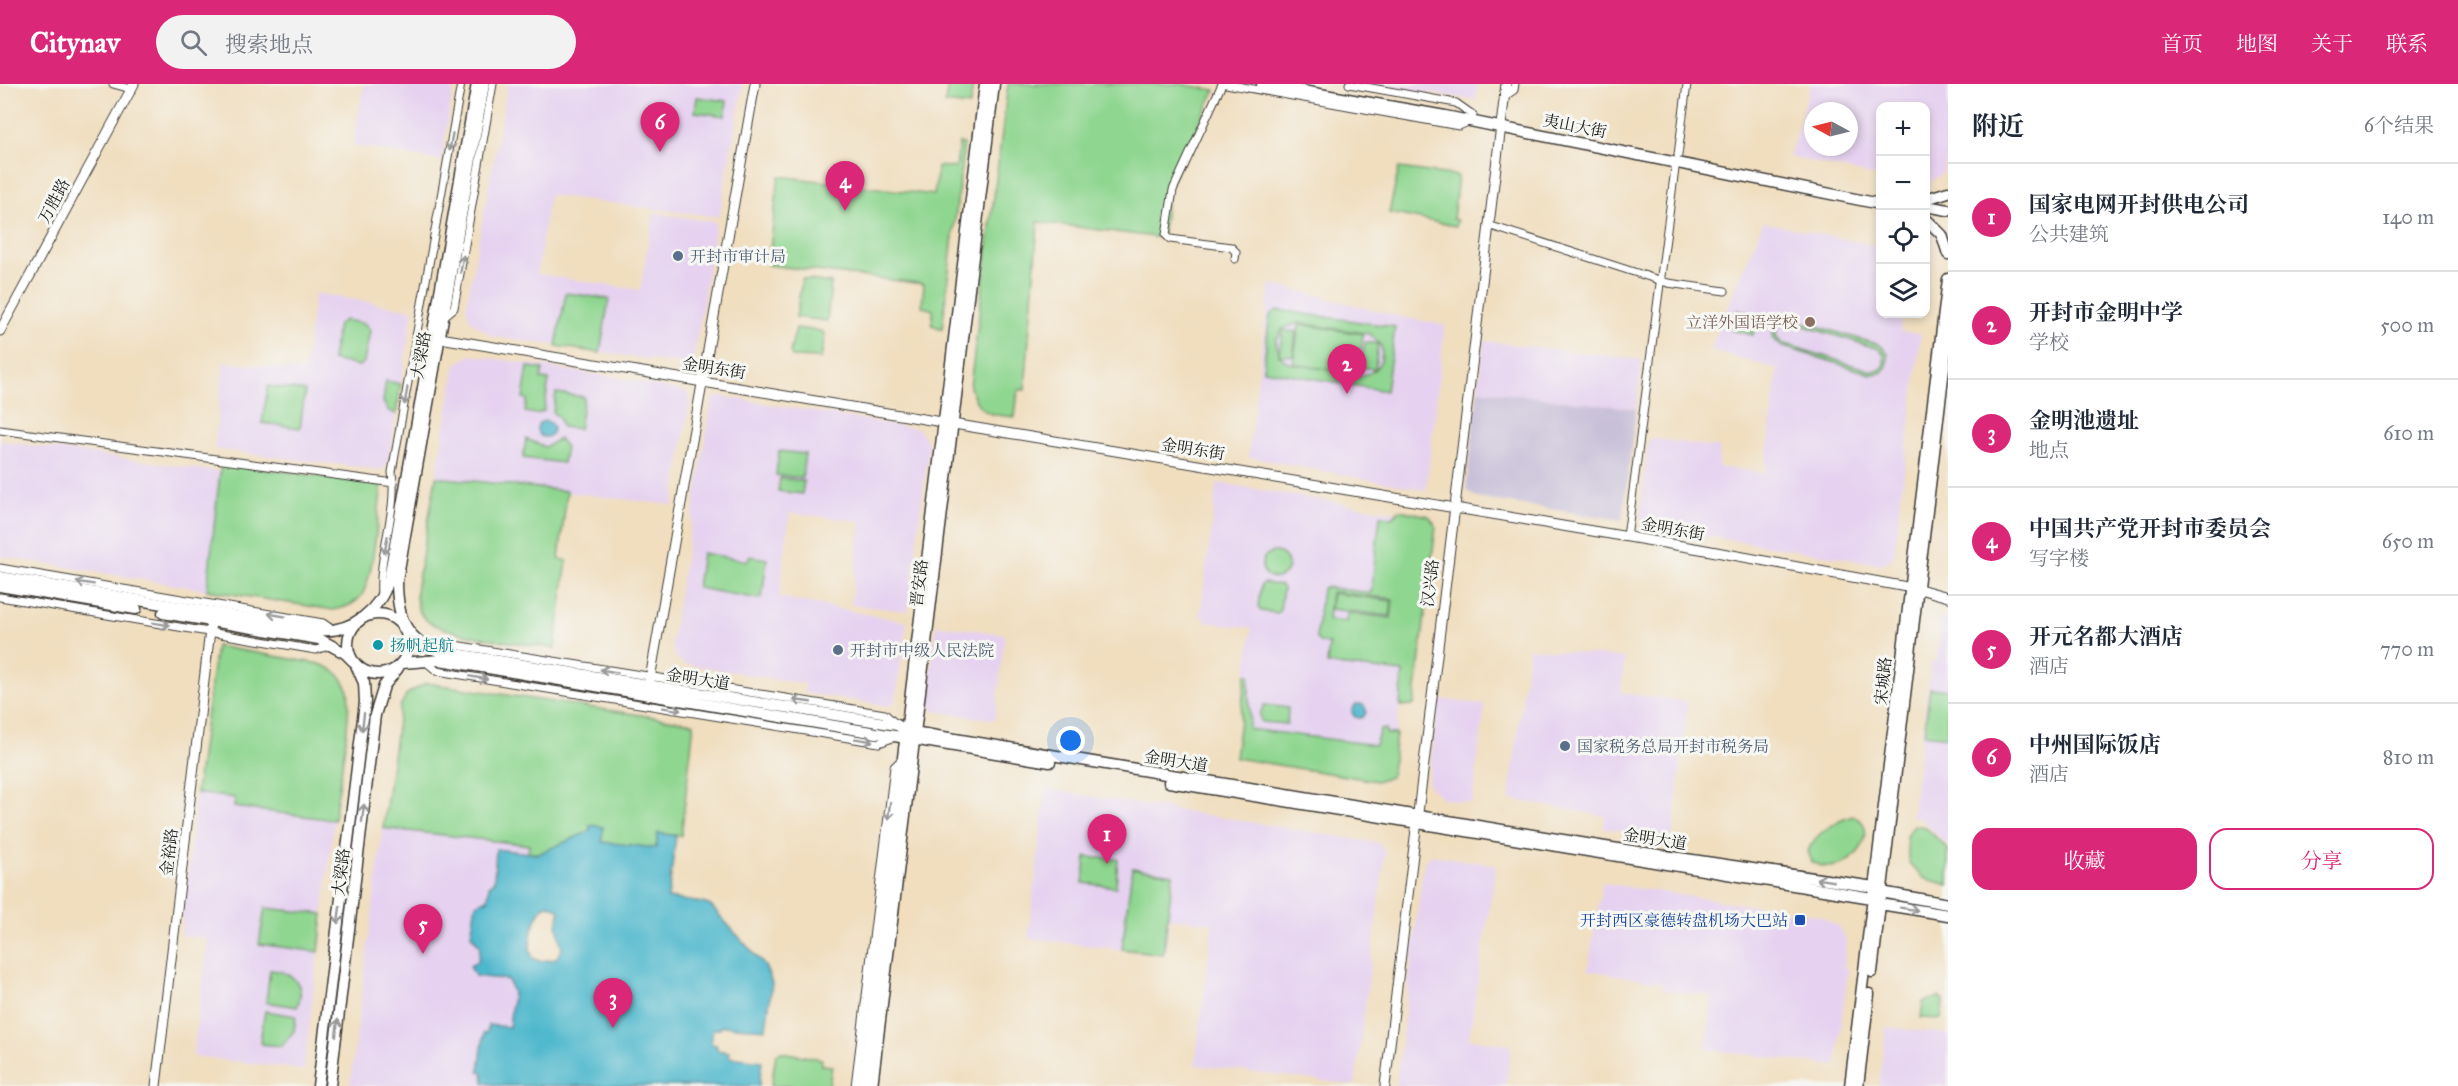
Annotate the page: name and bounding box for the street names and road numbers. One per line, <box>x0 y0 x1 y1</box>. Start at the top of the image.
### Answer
street label: 夷山大街 <box>1542 111 1608 141</box>
street label: 万胜路 <box>34 175 74 227</box>
street label: 大梁路 <box>407 330 435 380</box>
street label: 金明东街 <box>681 354 747 382</box>
street label: 金明东街 <box>1160 435 1226 463</box>
street label: 金明东街 <box>1640 514 1706 544</box>
street label: 晋安路 <box>907 558 931 608</box>
street label: 汉兴路 <box>1418 558 1442 608</box>
street label: 宋城路 <box>1871 656 1895 706</box>
street label: 金明大道 <box>665 665 731 693</box>
street label: 金明大道 <box>1143 747 1209 775</box>
street label: 金明大道 <box>1622 825 1688 853</box>
street label: 金裕路 <box>157 827 181 877</box>
street label: 大梁路 <box>329 847 353 897</box>

